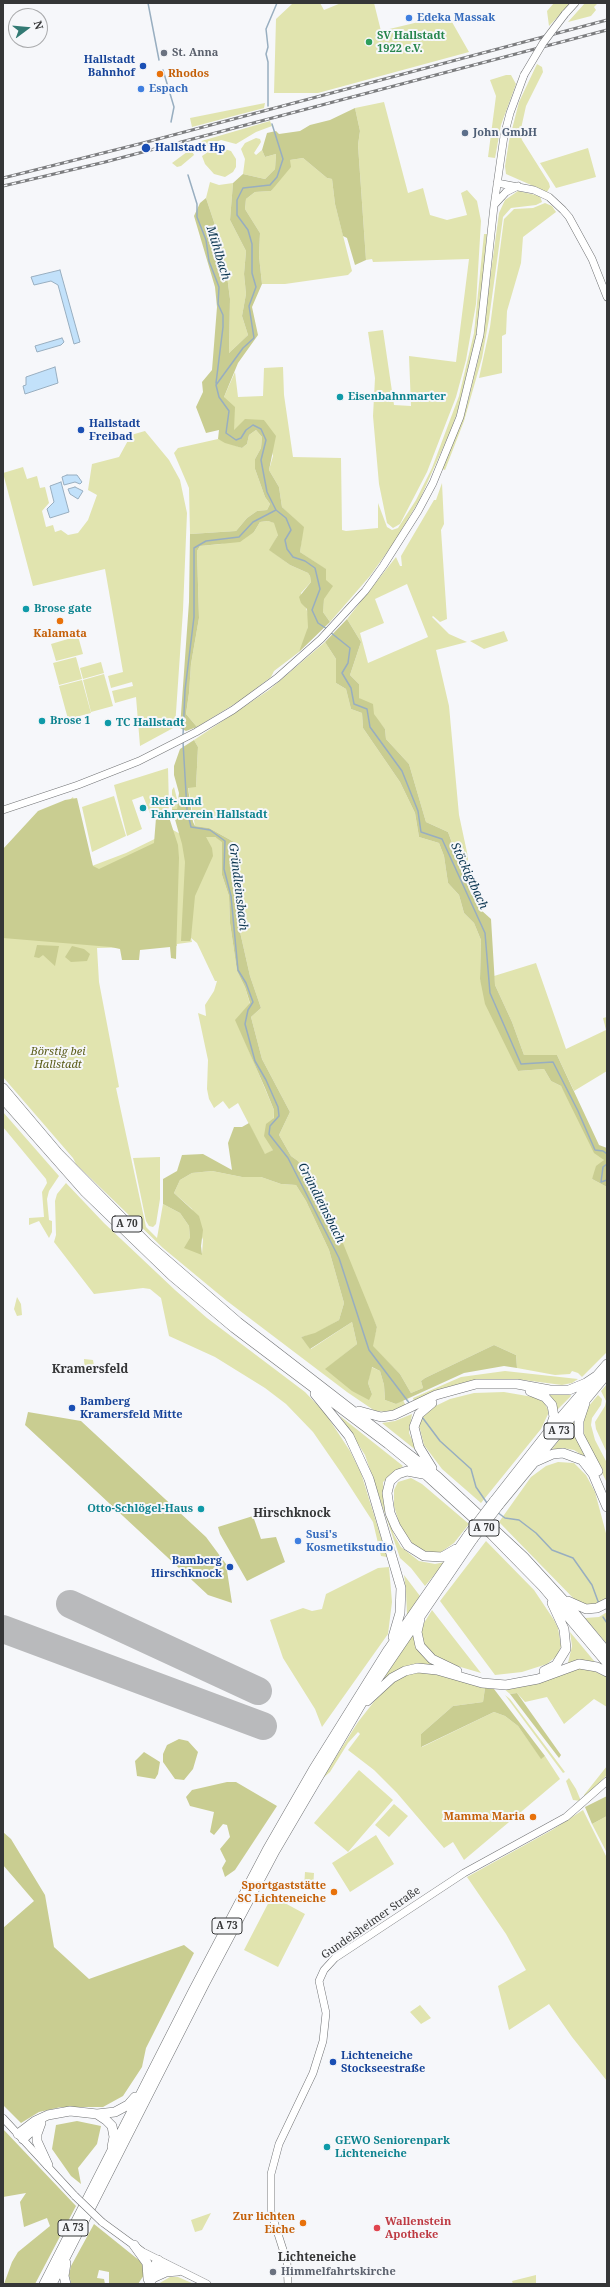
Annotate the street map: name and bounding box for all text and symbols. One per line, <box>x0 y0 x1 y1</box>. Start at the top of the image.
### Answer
north arrow <box>8 8 48 48</box>
place label: Edeka Massak <box>417 11 495 25</box>
marker: Edeka Massak <box>404 13 414 23</box>
text: N <box>31 19 47 31</box>
place label: SV Hallstadt 1922 e.V. <box>377 29 445 55</box>
marker: SV Hallstadt 1922 e.V. <box>364 37 374 47</box>
place label: St. Anna <box>172 46 218 60</box>
marker: St. Anna <box>159 48 169 58</box>
place label: Hallstadt Bahnhof <box>84 53 135 79</box>
marker: Hallstadt Bahnhof <box>138 61 148 71</box>
place label: Rhodos <box>168 67 209 81</box>
marker: Rhodos <box>155 69 165 79</box>
place label: Espach <box>149 82 188 96</box>
marker: Espach <box>136 84 146 94</box>
place label: John GmbH <box>473 126 537 140</box>
marker: John GmbH <box>460 128 470 138</box>
place label: Hallstadt Hp <box>155 141 225 155</box>
marker: Hallstadt Hp <box>140 142 152 154</box>
water label: Mühlbach <box>203 224 233 282</box>
place label: Eisenbahnmarter <box>348 390 446 404</box>
marker: Eisenbahnmarter <box>335 392 345 402</box>
place label: Hallstadt Freibad <box>89 417 140 443</box>
marker: Hallstadt Freibad <box>76 425 86 435</box>
place label: Brose gate <box>34 602 92 616</box>
marker: Brose gate <box>21 604 31 614</box>
marker: Kalamata <box>55 616 65 626</box>
place label: Kalamata <box>33 627 87 641</box>
place label: Brose 1 <box>50 714 91 728</box>
marker: Brose 1 <box>37 716 47 726</box>
place label: TC Hallstadt <box>116 716 184 730</box>
marker: TC Hallstadt <box>103 718 113 728</box>
place label: Reit- und Fahrverein Hallstadt <box>151 795 267 821</box>
marker: Reit- und Fahrverein Hallstadt <box>138 803 148 813</box>
water label: Stöckigtbach <box>447 840 491 912</box>
water label: Gründleinsbach <box>225 842 251 932</box>
park label: Börstig bei Hallstadt <box>30 1045 86 1071</box>
water label: Gründleinsbach <box>295 1160 347 1246</box>
road number: A 70 <box>112 1216 142 1232</box>
district label: Kramersfeld <box>52 1363 128 1377</box>
place label: Bamberg Kramersfeld Mitte <box>80 1395 183 1421</box>
marker: Bamberg Kramersfeld Mitte <box>67 1403 77 1413</box>
road number: A 73 <box>544 1423 574 1439</box>
place label: Otto-Schlögel-Haus <box>87 1502 193 1516</box>
marker: Otto-Schlögel-Haus <box>196 1504 206 1514</box>
district label: Hirschknock <box>253 1507 331 1521</box>
road number: A 70 <box>469 1520 499 1536</box>
place label: Susi's Kosmetikstudio <box>306 1528 393 1554</box>
marker: Susi's Kosmetikstudio <box>293 1536 303 1546</box>
place label: Bamberg Hirschknock <box>151 1554 222 1580</box>
marker: Bamberg Hirschknock <box>225 1562 235 1572</box>
place label: Mamma Maria <box>443 1810 525 1824</box>
marker: Mamma Maria <box>528 1812 538 1822</box>
place label: Sportgaststätte SC Lichteneiche <box>238 1879 326 1905</box>
street label: Gundelsheimer Straße <box>319 1884 423 1962</box>
marker: Sportgaststätte SC Lichteneiche <box>329 1887 339 1897</box>
road number: A 73 <box>212 1918 242 1934</box>
place label: Lichteneiche Stockseestraße <box>341 2049 425 2075</box>
marker: Lichteneiche Stockseestraße <box>328 2057 338 2067</box>
place label: GEWO Seniorenpark Lichteneiche <box>335 2134 450 2160</box>
marker: GEWO Seniorenpark Lichteneiche <box>322 2142 332 2152</box>
place label: Zur lichten Eiche <box>233 2210 295 2236</box>
place label: Wallenstein Apotheke <box>385 2215 451 2241</box>
marker: Zur lichten Eiche <box>298 2218 308 2228</box>
road number: A 73 <box>58 2220 88 2236</box>
marker: Wallenstein Apotheke <box>372 2223 382 2233</box>
district label: Lichteneiche <box>278 2251 356 2265</box>
place label: Himmelfahrtskirche <box>281 2265 396 2279</box>
marker: Himmelfahrtskirche <box>268 2267 278 2277</box>

